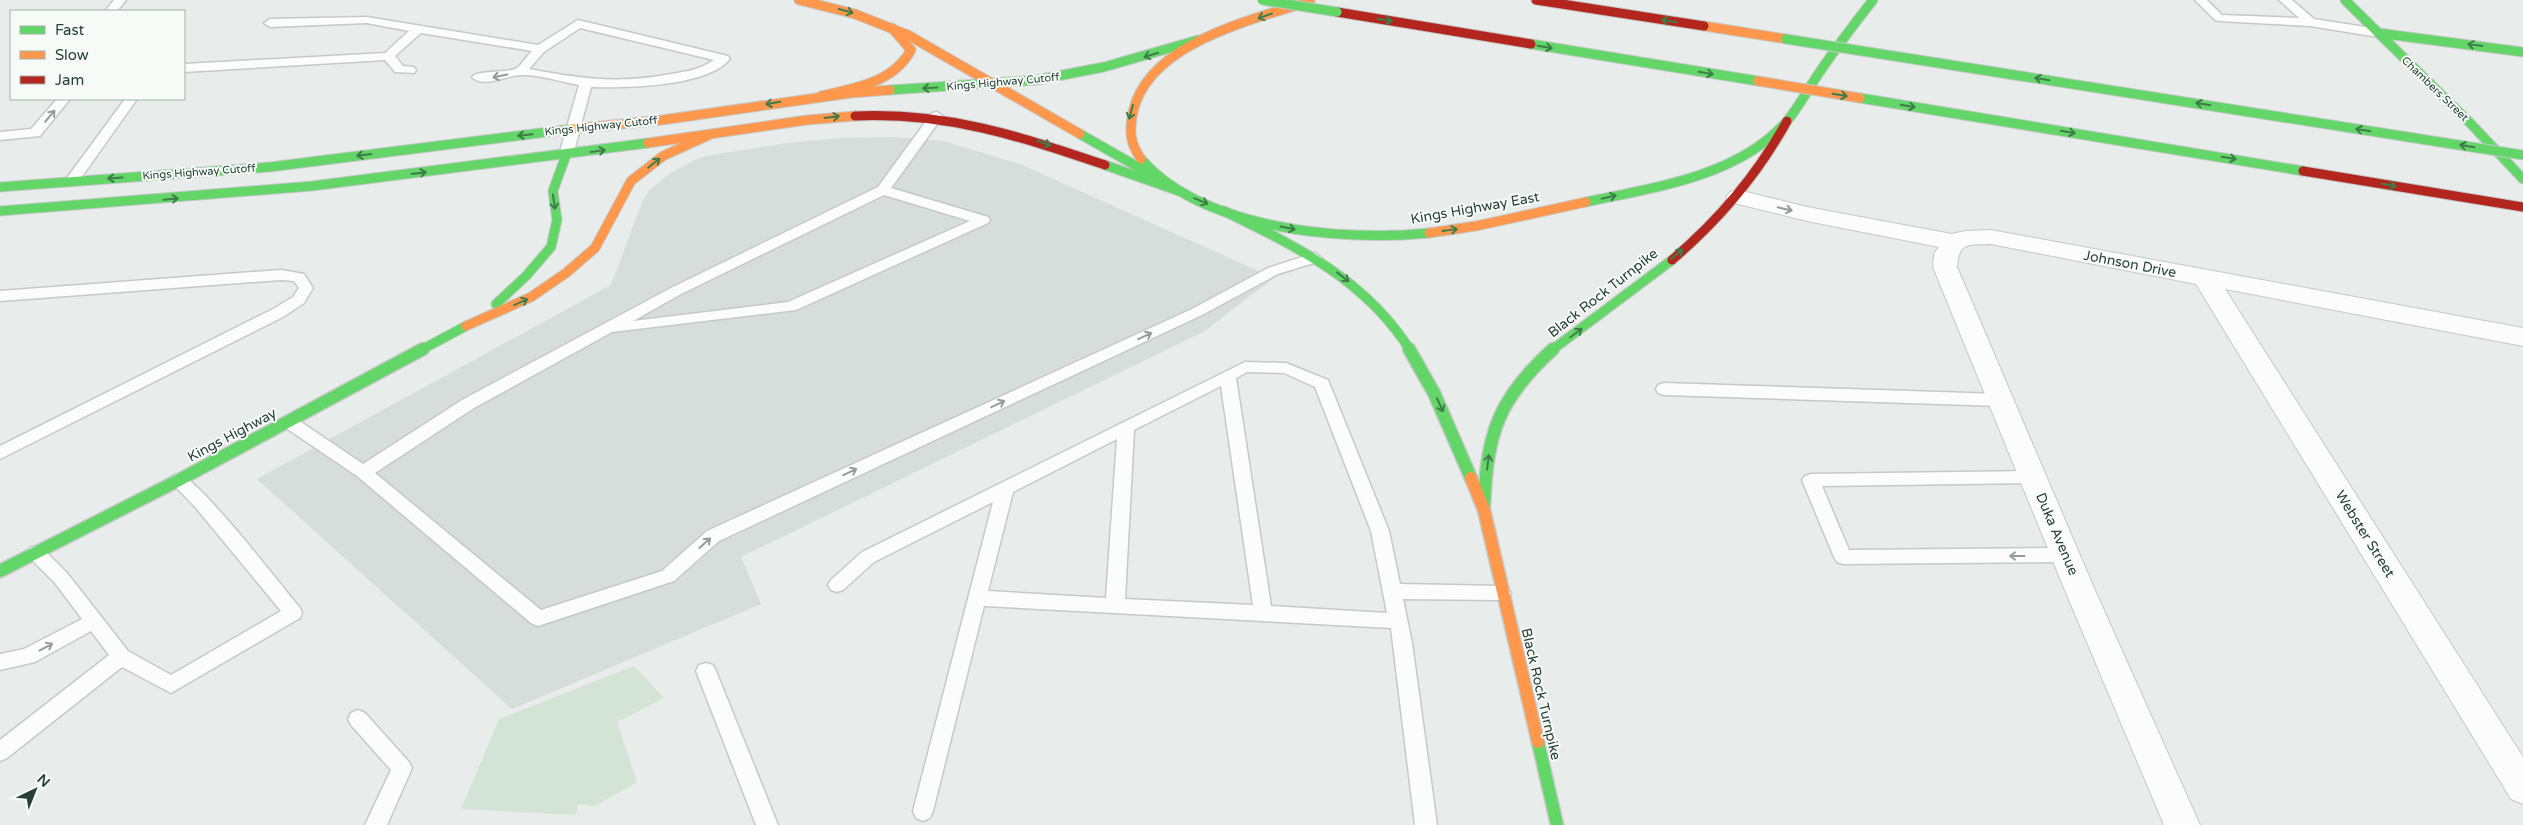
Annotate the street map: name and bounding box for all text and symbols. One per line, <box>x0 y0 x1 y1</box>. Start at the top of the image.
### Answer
one-way arrow <box>838 7 854 17</box>
legend <box>10 10 185 100</box>
one-way arrow <box>1258 12 1274 21</box>
one-way arrow <box>1377 16 1393 26</box>
one-way arrow <box>1661 16 1677 26</box>
text: Fast <box>55 21 85 39</box>
one-way arrow <box>2467 39 2483 49</box>
one-way arrow <box>1537 42 1553 52</box>
text: Slow <box>55 46 89 64</box>
one-way arrow <box>1143 50 1159 60</box>
street label: Chambers Street <box>2399 54 2471 124</box>
one-way arrow <box>1697 68 1713 78</box>
text: Jam <box>55 71 84 89</box>
one-way arrow <box>492 71 508 81</box>
street label: Kings Highway Cutoff <box>946 71 1061 93</box>
one-way arrow <box>2034 74 2050 84</box>
one-way arrow <box>922 83 938 93</box>
one-way arrow <box>1832 90 1848 100</box>
one-way arrow <box>765 98 781 108</box>
one-way arrow <box>2195 99 2211 109</box>
one-way arrow <box>1899 101 1915 111</box>
one-way arrow <box>1126 104 1135 120</box>
one-way arrow <box>44 109 55 122</box>
one-way arrow <box>824 112 840 122</box>
street label: Kings Highway Cutoff <box>544 114 659 138</box>
one-way arrow <box>2355 124 2371 134</box>
one-way arrow <box>2060 128 2076 138</box>
one-way arrow <box>517 130 533 140</box>
one-way arrow <box>1035 139 1051 148</box>
one-way arrow <box>2459 141 2475 151</box>
one-way arrow <box>590 146 606 156</box>
one-way arrow <box>356 150 372 160</box>
one-way arrow <box>2220 154 2236 164</box>
one-way arrow <box>647 158 660 169</box>
street label: Kings Highway Cutoff <box>142 162 256 182</box>
one-way arrow <box>411 168 427 178</box>
one-way arrow <box>107 174 123 183</box>
one-way arrow <box>2381 180 2397 190</box>
street label: Kings Highway East <box>1409 188 1541 228</box>
one-way arrow <box>1600 192 1616 201</box>
one-way arrow <box>550 193 560 209</box>
one-way arrow <box>162 194 178 204</box>
one-way arrow <box>1193 197 1208 207</box>
one-way arrow <box>1777 205 1793 214</box>
one-way arrow <box>1280 223 1296 233</box>
one-way arrow <box>1441 225 1457 235</box>
street label: Black Rock Turnpike <box>1545 245 1661 341</box>
street label: Johnson Drive <box>2082 247 2178 281</box>
one-way arrow <box>1671 248 1684 260</box>
one-way arrow <box>1336 272 1349 283</box>
one-way arrow <box>513 296 528 306</box>
one-way arrow <box>1569 327 1582 338</box>
one-way arrow <box>1137 331 1152 340</box>
one-way arrow <box>1435 397 1445 412</box>
one-way arrow <box>990 399 1005 408</box>
street label: Kings Highway <box>185 404 280 466</box>
one-way arrow <box>1483 454 1493 470</box>
one-way arrow <box>842 467 857 477</box>
street label: Webster Street <box>2332 487 2399 581</box>
street label: Duka Avenue <box>2032 490 2082 578</box>
one-way arrow <box>698 537 711 549</box>
one-way arrow <box>2009 551 2025 561</box>
street label: Black Rock Turnpike <box>1518 626 1564 762</box>
one-way arrow <box>38 642 53 652</box>
north arrow <box>10 765 60 815</box>
text: N <box>34 771 53 791</box>

